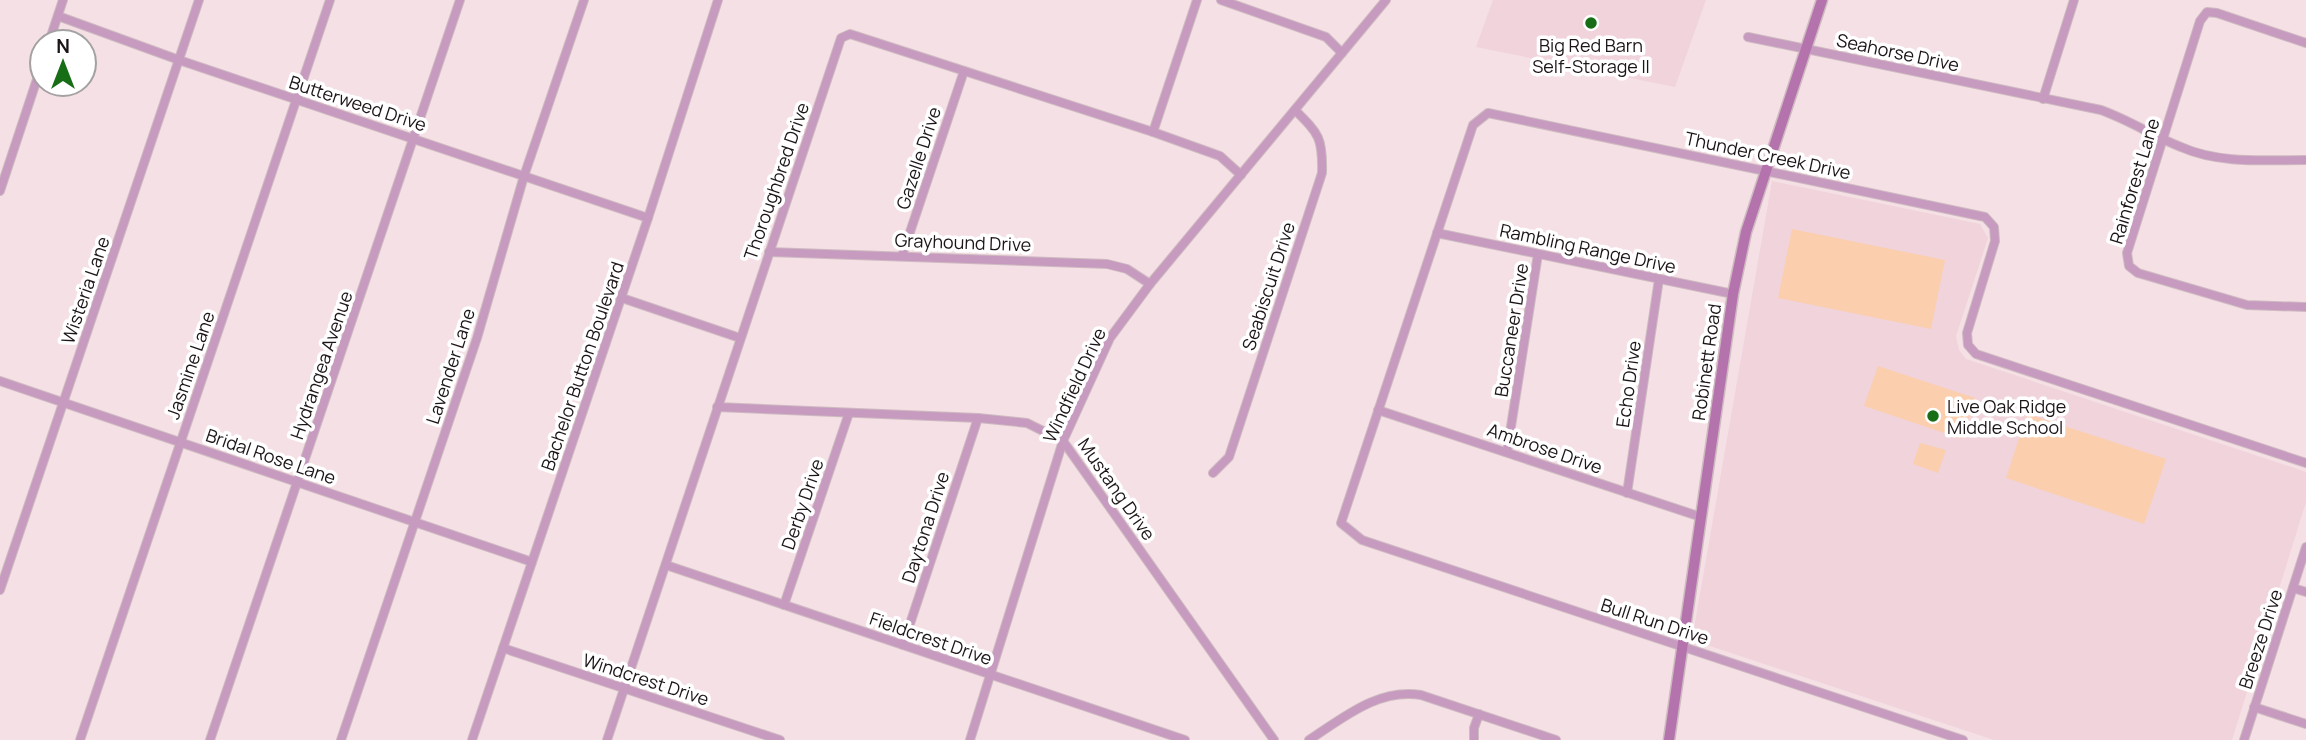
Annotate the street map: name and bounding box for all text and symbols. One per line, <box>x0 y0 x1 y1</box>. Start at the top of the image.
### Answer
marker: Big Red Barn Self-Storage II <box>1583 15 1599 31</box>
street label: Seahorse Drive <box>1835 27 1961 77</box>
north arrow <box>28 28 98 98</box>
text: N <box>56 33 70 59</box>
place label: Big Red Barn Self-Storage II <box>1532 33 1650 78</box>
street label: Butterweed Drive <box>286 70 430 136</box>
street label: Thoroughbred Drive <box>738 99 814 263</box>
street label: Gazelle Drive <box>890 104 946 212</box>
street label: Rainforest Lane <box>2103 115 2165 247</box>
street label: Thunder Creek Drive <box>1683 126 1853 184</box>
street label: Rambling Range Drive <box>1498 218 1678 278</box>
street label: Seabiscuit Drive <box>1236 219 1300 353</box>
street label: Grayhound Drive <box>894 228 1032 256</box>
street label: Wisteria Lane <box>55 233 115 347</box>
street label: Bachelor Button Boulevard <box>535 258 629 474</box>
street label: Buccaneer Drive <box>1489 261 1533 399</box>
street label: Hydrangea Avenue <box>284 288 358 442</box>
street label: Robinett Road <box>1686 302 1726 422</box>
street label: Lavender Lane <box>420 305 480 427</box>
street label: Jasmine Lane <box>160 308 220 422</box>
street label: Windfield Drive <box>1037 324 1111 446</box>
street label: Echo Drive <box>1610 339 1646 429</box>
place label: Live Oak Ridge Middle School <box>1947 394 2066 439</box>
marker: Live Oak Ridge Middle School <box>1925 408 1941 424</box>
street label: Ambrose Drive <box>1484 417 1606 479</box>
street label: Bridal Rose Lane <box>203 423 339 489</box>
street label: Mustang Drive <box>1073 433 1161 545</box>
street label: Derby Drive <box>775 455 829 553</box>
street label: Daytona Drive <box>896 468 954 586</box>
street label: Breeze Drive <box>2233 586 2287 692</box>
street label: Bull Run Drive <box>1598 592 1712 650</box>
street label: Fieldcrest Drive <box>867 606 995 670</box>
street label: Windcrest Drive <box>580 647 712 711</box>

